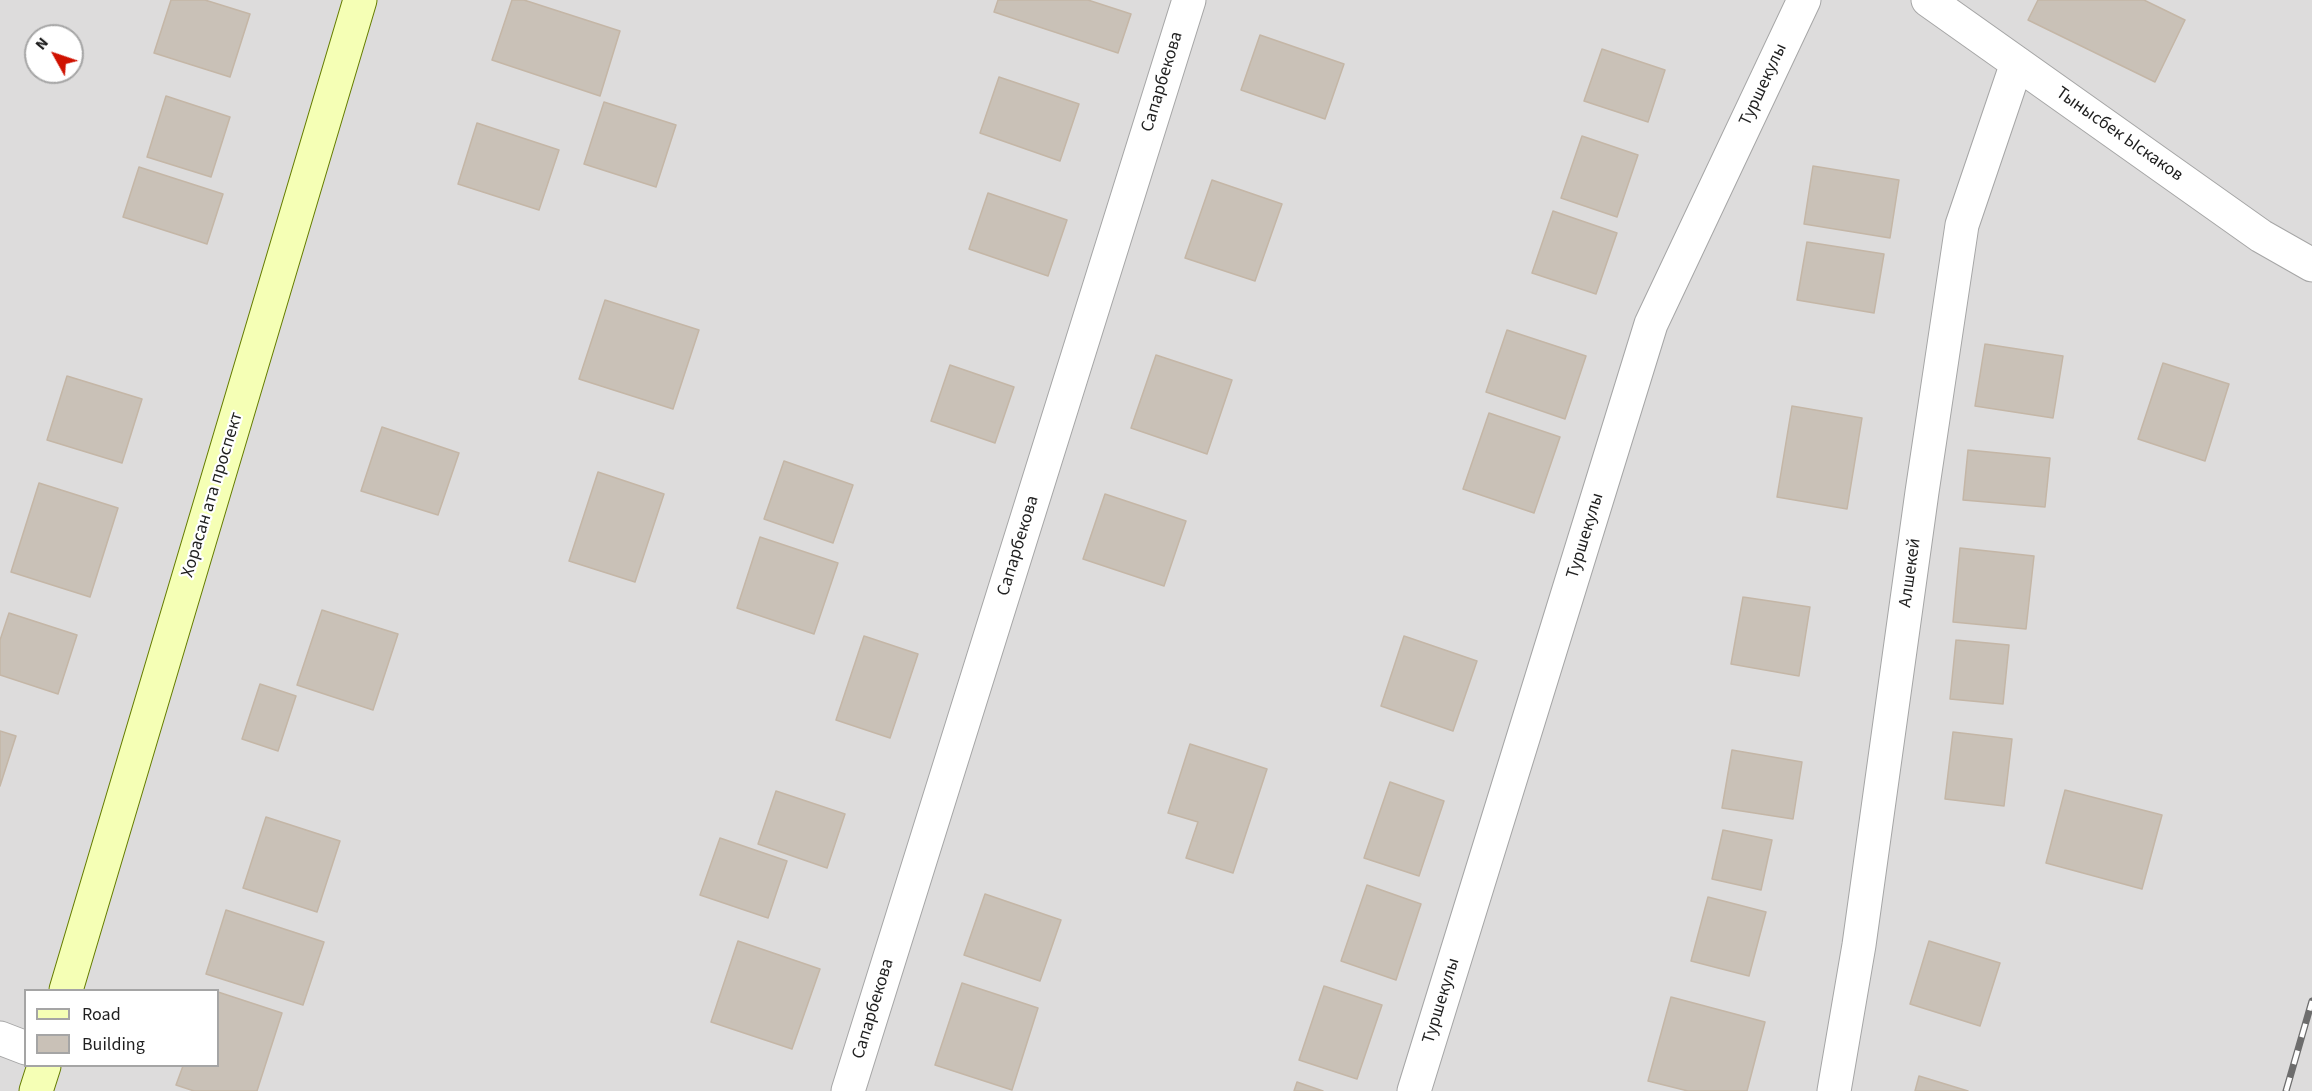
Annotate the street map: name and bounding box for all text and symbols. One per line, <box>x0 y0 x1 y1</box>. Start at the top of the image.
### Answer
north arrow <box>24 24 84 84</box>
street label: Сапарбекова <box>1138 29 1188 135</box>
text: N <box>30 33 54 55</box>
street label: Туршекулы <box>1736 40 1792 130</box>
street label: Тынысбек Ыскаков <box>2051 83 2187 187</box>
street label: Хорасан ата проспект <box>178 410 248 580</box>
street label: Туршекулы <box>1563 491 1609 581</box>
street label: Сапарбекова <box>994 493 1044 599</box>
street label: Алшекей <box>1895 537 1927 609</box>
street label: Сапарбекова <box>849 956 899 1062</box>
street label: Туршекулы <box>1419 956 1465 1046</box>
legend <box>24 989 219 1067</box>
text: Road <box>82 1002 121 1027</box>
text: Building <box>82 1032 145 1057</box>

